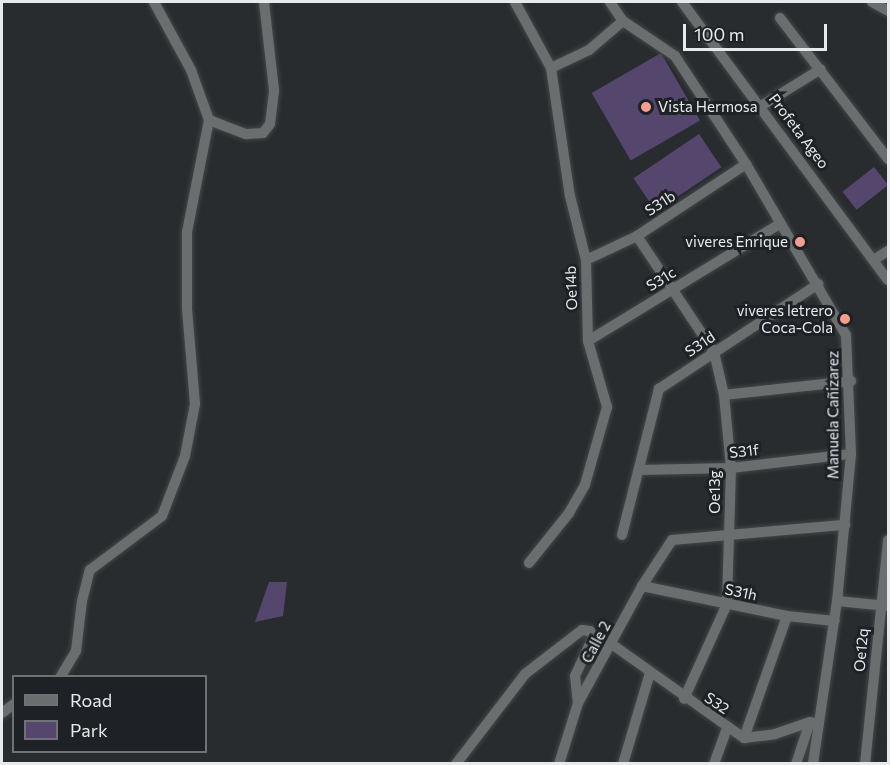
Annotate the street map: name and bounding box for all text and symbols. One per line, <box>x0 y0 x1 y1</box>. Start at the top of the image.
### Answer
scale bar <box>686 12 830 50</box>
text: 100 m <box>694 23 744 45</box>
street label: Profeta Ageo <box>765 90 833 172</box>
place label: Vista Hermosa <box>658 98 758 116</box>
marker: Vista Hermosa <box>639 100 653 114</box>
street label: S31b <box>641 187 679 219</box>
place label: viveres Enrique <box>685 233 788 251</box>
marker: viveres Enrique <box>793 235 807 249</box>
street label: S31c <box>643 263 679 295</box>
street label: Oe14b <box>561 265 581 311</box>
place label: viveres letrero Coca-Cola <box>737 301 833 336</box>
marker: viveres letrero Coca-Cola <box>838 312 852 326</box>
street label: S31d <box>682 327 718 361</box>
street label: Manuela Cañizarez <box>824 351 842 479</box>
street label: S31f <box>728 440 760 462</box>
street label: Oe13g <box>706 470 724 514</box>
street label: S31h <box>723 580 759 604</box>
street label: Calle 2 <box>578 618 614 666</box>
street label: Oe12q <box>850 627 872 673</box>
legend <box>12 675 207 753</box>
street label: S32 <box>701 688 733 718</box>
text: Road <box>70 689 112 711</box>
text: Park <box>70 719 108 741</box>

